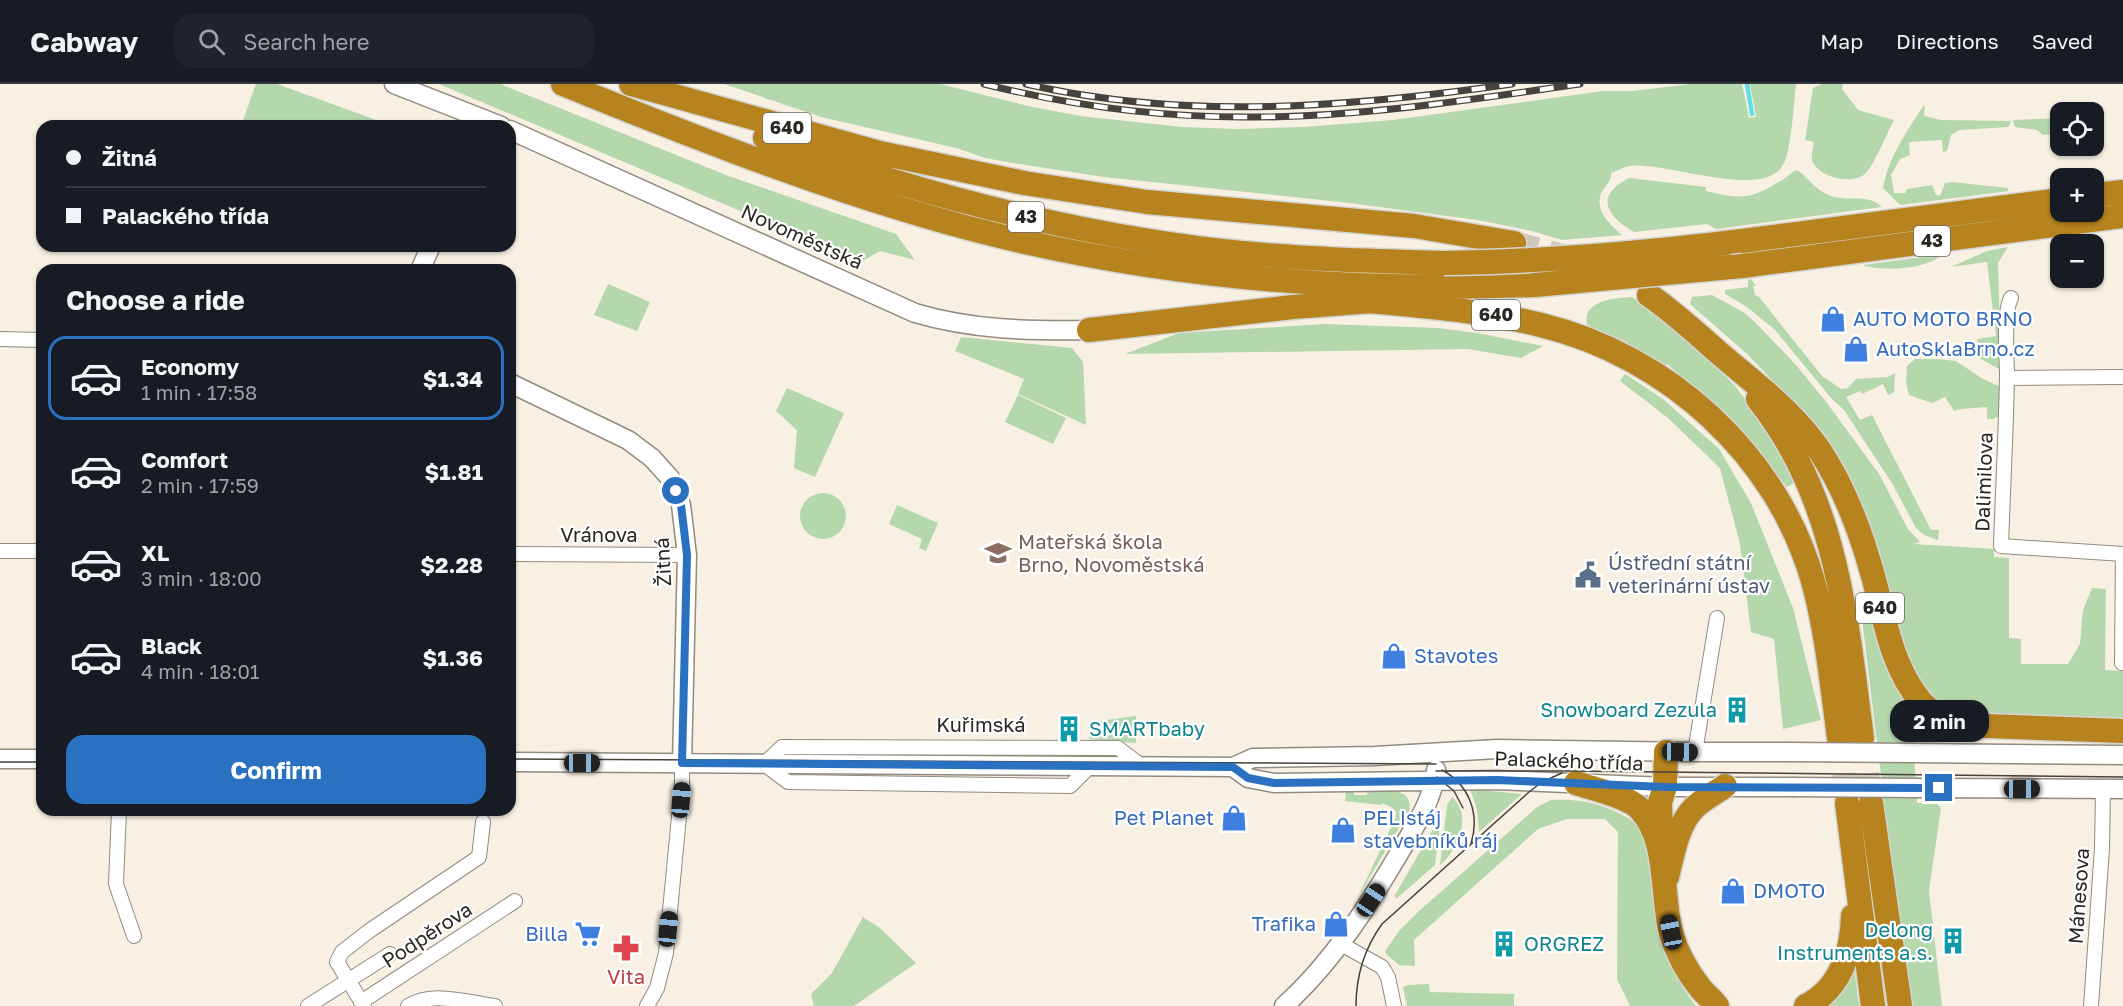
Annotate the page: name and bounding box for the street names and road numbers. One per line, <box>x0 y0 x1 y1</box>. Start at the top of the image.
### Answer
road number: 640 <box>763 113 811 143</box>
street label: Novoměstská <box>738 199 867 274</box>
road number: 43 <box>1008 202 1044 232</box>
road number: 43 <box>1914 226 1950 256</box>
road number: 640 <box>1472 300 1520 330</box>
street label: Dalimilova <box>1969 432 1997 532</box>
street label: Vránova <box>560 522 638 546</box>
street label: Žitná <box>649 537 675 587</box>
road number: 640 <box>1856 593 1904 623</box>
street label: Kuřimská <box>936 712 1026 736</box>
street label: Palackého třída <box>1494 745 1644 775</box>
street label: Mánesova <box>2063 847 2093 945</box>
street label: Podpěrova <box>377 896 476 972</box>

